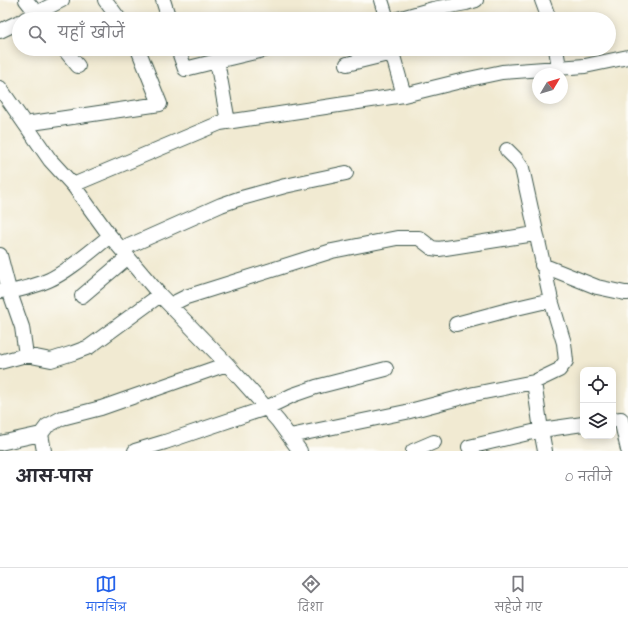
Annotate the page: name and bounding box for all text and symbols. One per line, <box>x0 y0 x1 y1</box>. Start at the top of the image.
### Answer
search box <box>12 12 616 56</box>
icon: search <box>26 23 48 45</box>
text: यहाँ खोजें <box>58 23 125 44</box>
north arrow <box>532 68 568 104</box>
map controls <box>580 367 616 439</box>
button: locate <box>580 367 616 403</box>
button: layers <box>580 403 616 439</box>
text: आस-पास <box>16 465 92 489</box>
text: 0 नतीजे <box>565 468 612 486</box>
tab: मानचित्र <box>86 573 126 619</box>
tab: दिशा <box>298 573 323 619</box>
tab: सहेजे गए <box>495 573 542 619</box>

